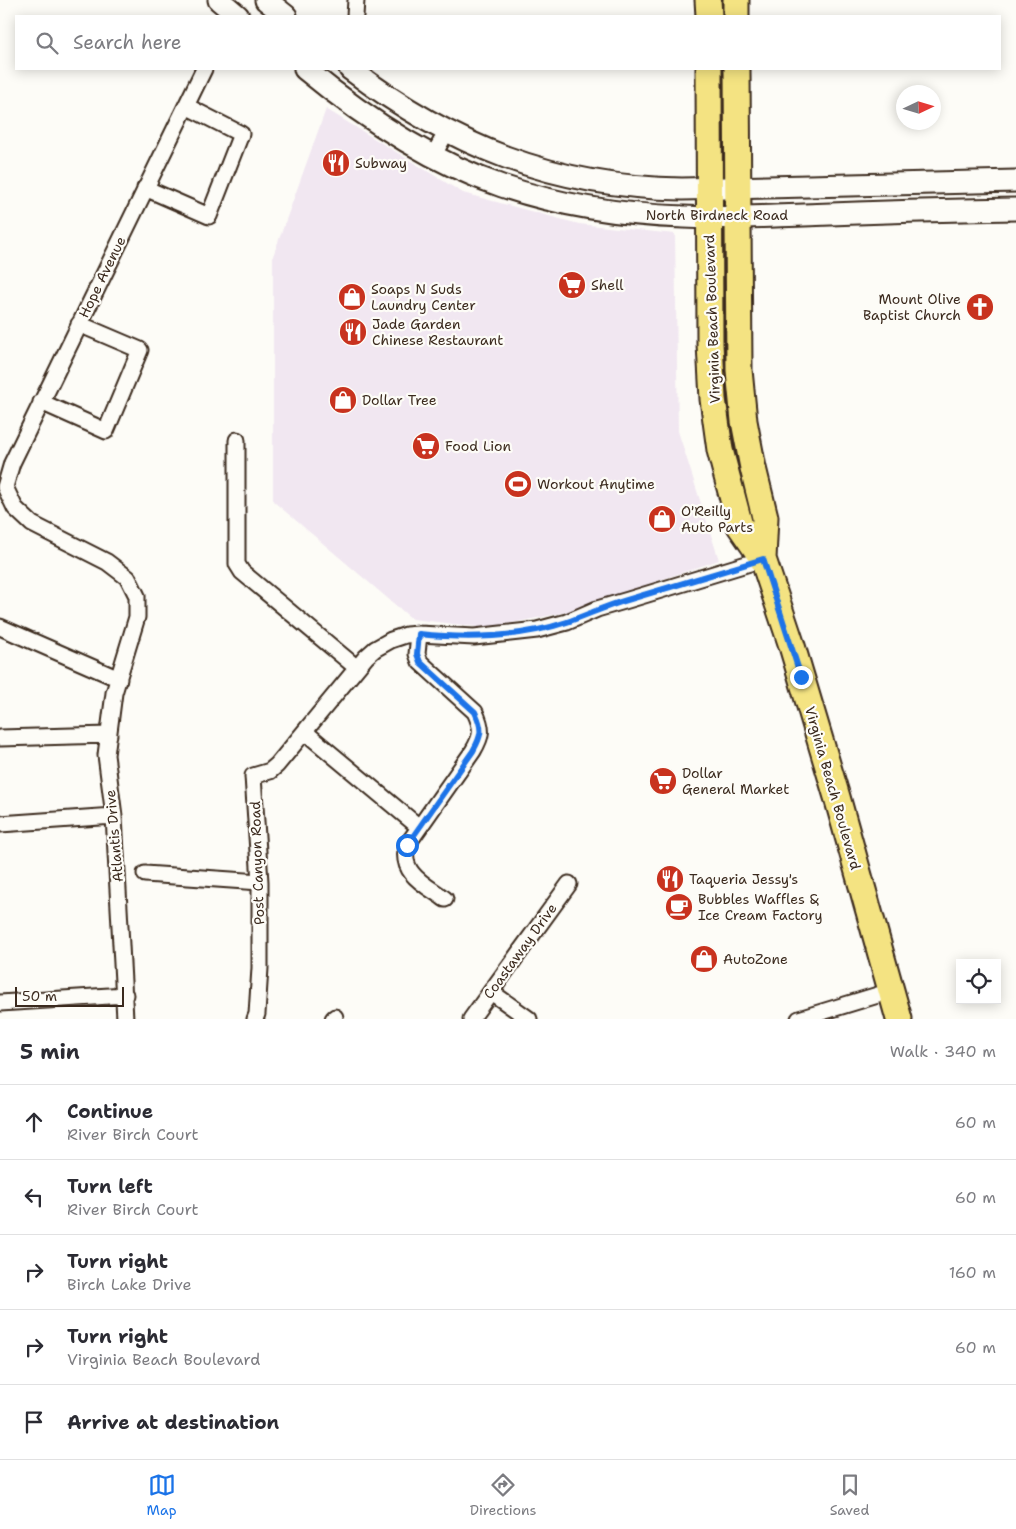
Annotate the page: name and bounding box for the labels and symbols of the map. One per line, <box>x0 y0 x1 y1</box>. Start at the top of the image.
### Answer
north arrow <box>896 85 941 130</box>
restaurant icon: Subway <box>321 148 351 178</box>
place label: Subway <box>355 154 407 172</box>
street label: North Birdneck Road <box>646 206 788 224</box>
street label: Hope Avenue <box>75 233 130 321</box>
street label: Virginia Beach Boulevard <box>700 234 724 404</box>
supermarket icon: Shell <box>557 270 587 300</box>
place label: Shell <box>591 276 624 294</box>
place label: Soaps N Suds Laundry Center <box>371 280 476 314</box>
shop icon: Soaps N Suds Laundry Center <box>337 282 367 312</box>
place label: Mount Olive Baptist Church <box>863 290 961 324</box>
church icon: Mount Olive Baptist Church <box>965 292 995 322</box>
place label: Jade Garden Chinese Restaurant <box>372 315 503 349</box>
restaurant icon: Jade Garden Chinese Restaurant <box>338 317 368 347</box>
shop icon: Dollar Tree <box>328 385 358 415</box>
place label: Dollar Tree <box>362 391 437 409</box>
supermarket icon: Food Lion <box>411 431 441 461</box>
place label: Food Lion <box>445 437 511 455</box>
sports icon: Workout Anytime <box>503 469 533 499</box>
place label: Workout Anytime <box>537 475 655 493</box>
place label: O'Reilly Auto Parts <box>681 502 753 536</box>
shop icon: O'Reilly Auto Parts <box>647 504 677 534</box>
route end <box>790 666 813 689</box>
street label: Virginia Beach Boulevard <box>801 704 865 872</box>
place label: Dollar General Market <box>682 764 789 798</box>
supermarket icon: Dollar General Market <box>648 766 678 796</box>
street label: Atlantis Drive <box>101 789 127 883</box>
street label: Post Canyon Road <box>246 801 268 925</box>
route start <box>396 834 419 857</box>
restaurant icon: Taqueria Jessy's <box>655 864 685 894</box>
place label: Taqueria Jessy's <box>689 870 798 888</box>
place label: Bubbles Waffles & Ice Cream Factory <box>698 890 823 924</box>
cafe icon: Bubbles Waffles & Ice Cream Factory <box>664 892 694 922</box>
street label: Coastaway Drive <box>479 900 561 1002</box>
shop icon: AutoZone <box>689 944 719 974</box>
place label: AutoZone <box>723 950 788 968</box>
scale bar <box>15 984 124 1007</box>

